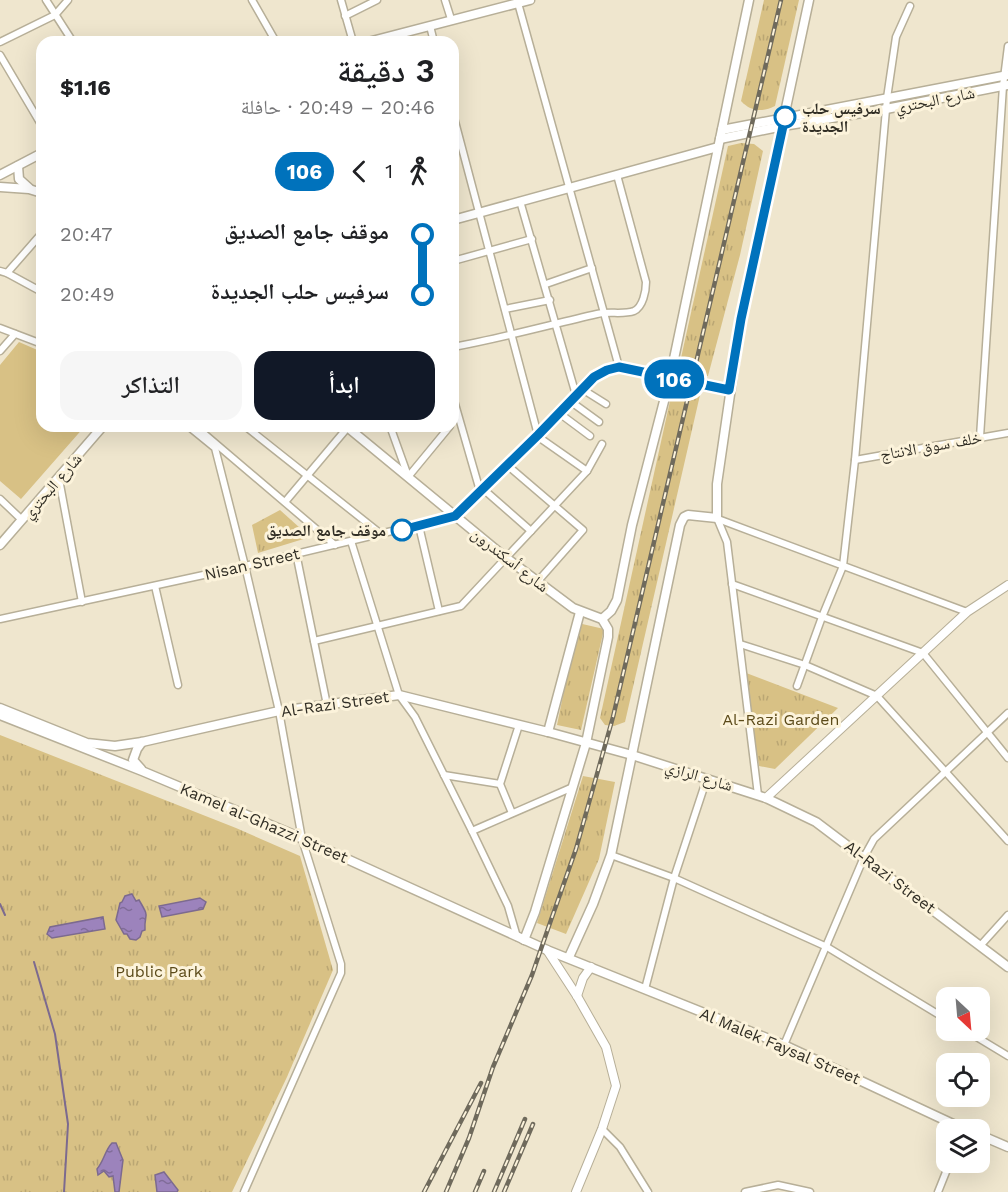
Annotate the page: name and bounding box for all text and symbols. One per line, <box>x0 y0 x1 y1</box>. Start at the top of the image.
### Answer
text: 3 دقيقة <box>337 51 435 90</box>
text: $1.16 <box>60 75 111 100</box>
street label: شارع البحتري <box>894 83 977 120</box>
text: 20:46 – 20:49 · حافلة <box>241 95 435 119</box>
place label: سرفيس حلب الجديدة <box>802 99 881 136</box>
marker: سرفيس حلب الجديدة <box>774 106 796 128</box>
icon: back <box>343 155 376 188</box>
icon: walk <box>402 155 435 188</box>
text: 106 <box>287 159 322 184</box>
text: 1 <box>385 159 393 183</box>
text: موقف جامع الصديق <box>224 219 389 244</box>
text: 20:47 <box>60 222 112 246</box>
text: سرفيس حلب الجديدة <box>211 279 389 304</box>
text: 20:49 <box>60 282 115 306</box>
button: التذاكر <box>60 351 242 420</box>
button: ابدأ <box>254 351 435 420</box>
line badge: 106 <box>640 360 708 398</box>
text: 106 <box>656 367 692 392</box>
street label: خلف سوق الانتاج <box>879 428 984 465</box>
street label: شارع البحتري <box>18 449 88 525</box>
marker: موقف جامع الصديق <box>391 519 413 541</box>
place label: موقف جامع الصديق <box>266 521 386 541</box>
street label: شارع أسكندرون <box>467 524 552 597</box>
street label: Nisan Street <box>203 544 302 584</box>
street label: Al-Razi Street <box>280 687 391 721</box>
park label: Al-Razi Garden <box>723 710 839 729</box>
street label: شارع الرازي <box>662 757 735 798</box>
street label: Kamel al-Ghazzi Street <box>177 779 351 867</box>
street label: Al-Razi Street <box>841 837 939 918</box>
park label: Public Park <box>115 962 203 981</box>
north arrow <box>936 987 990 1041</box>
map controls <box>936 987 990 1173</box>
street label: Al Malek Faysal Street <box>697 1004 863 1089</box>
button: locate <box>936 1053 990 1107</box>
button: layers <box>936 1119 990 1173</box>

